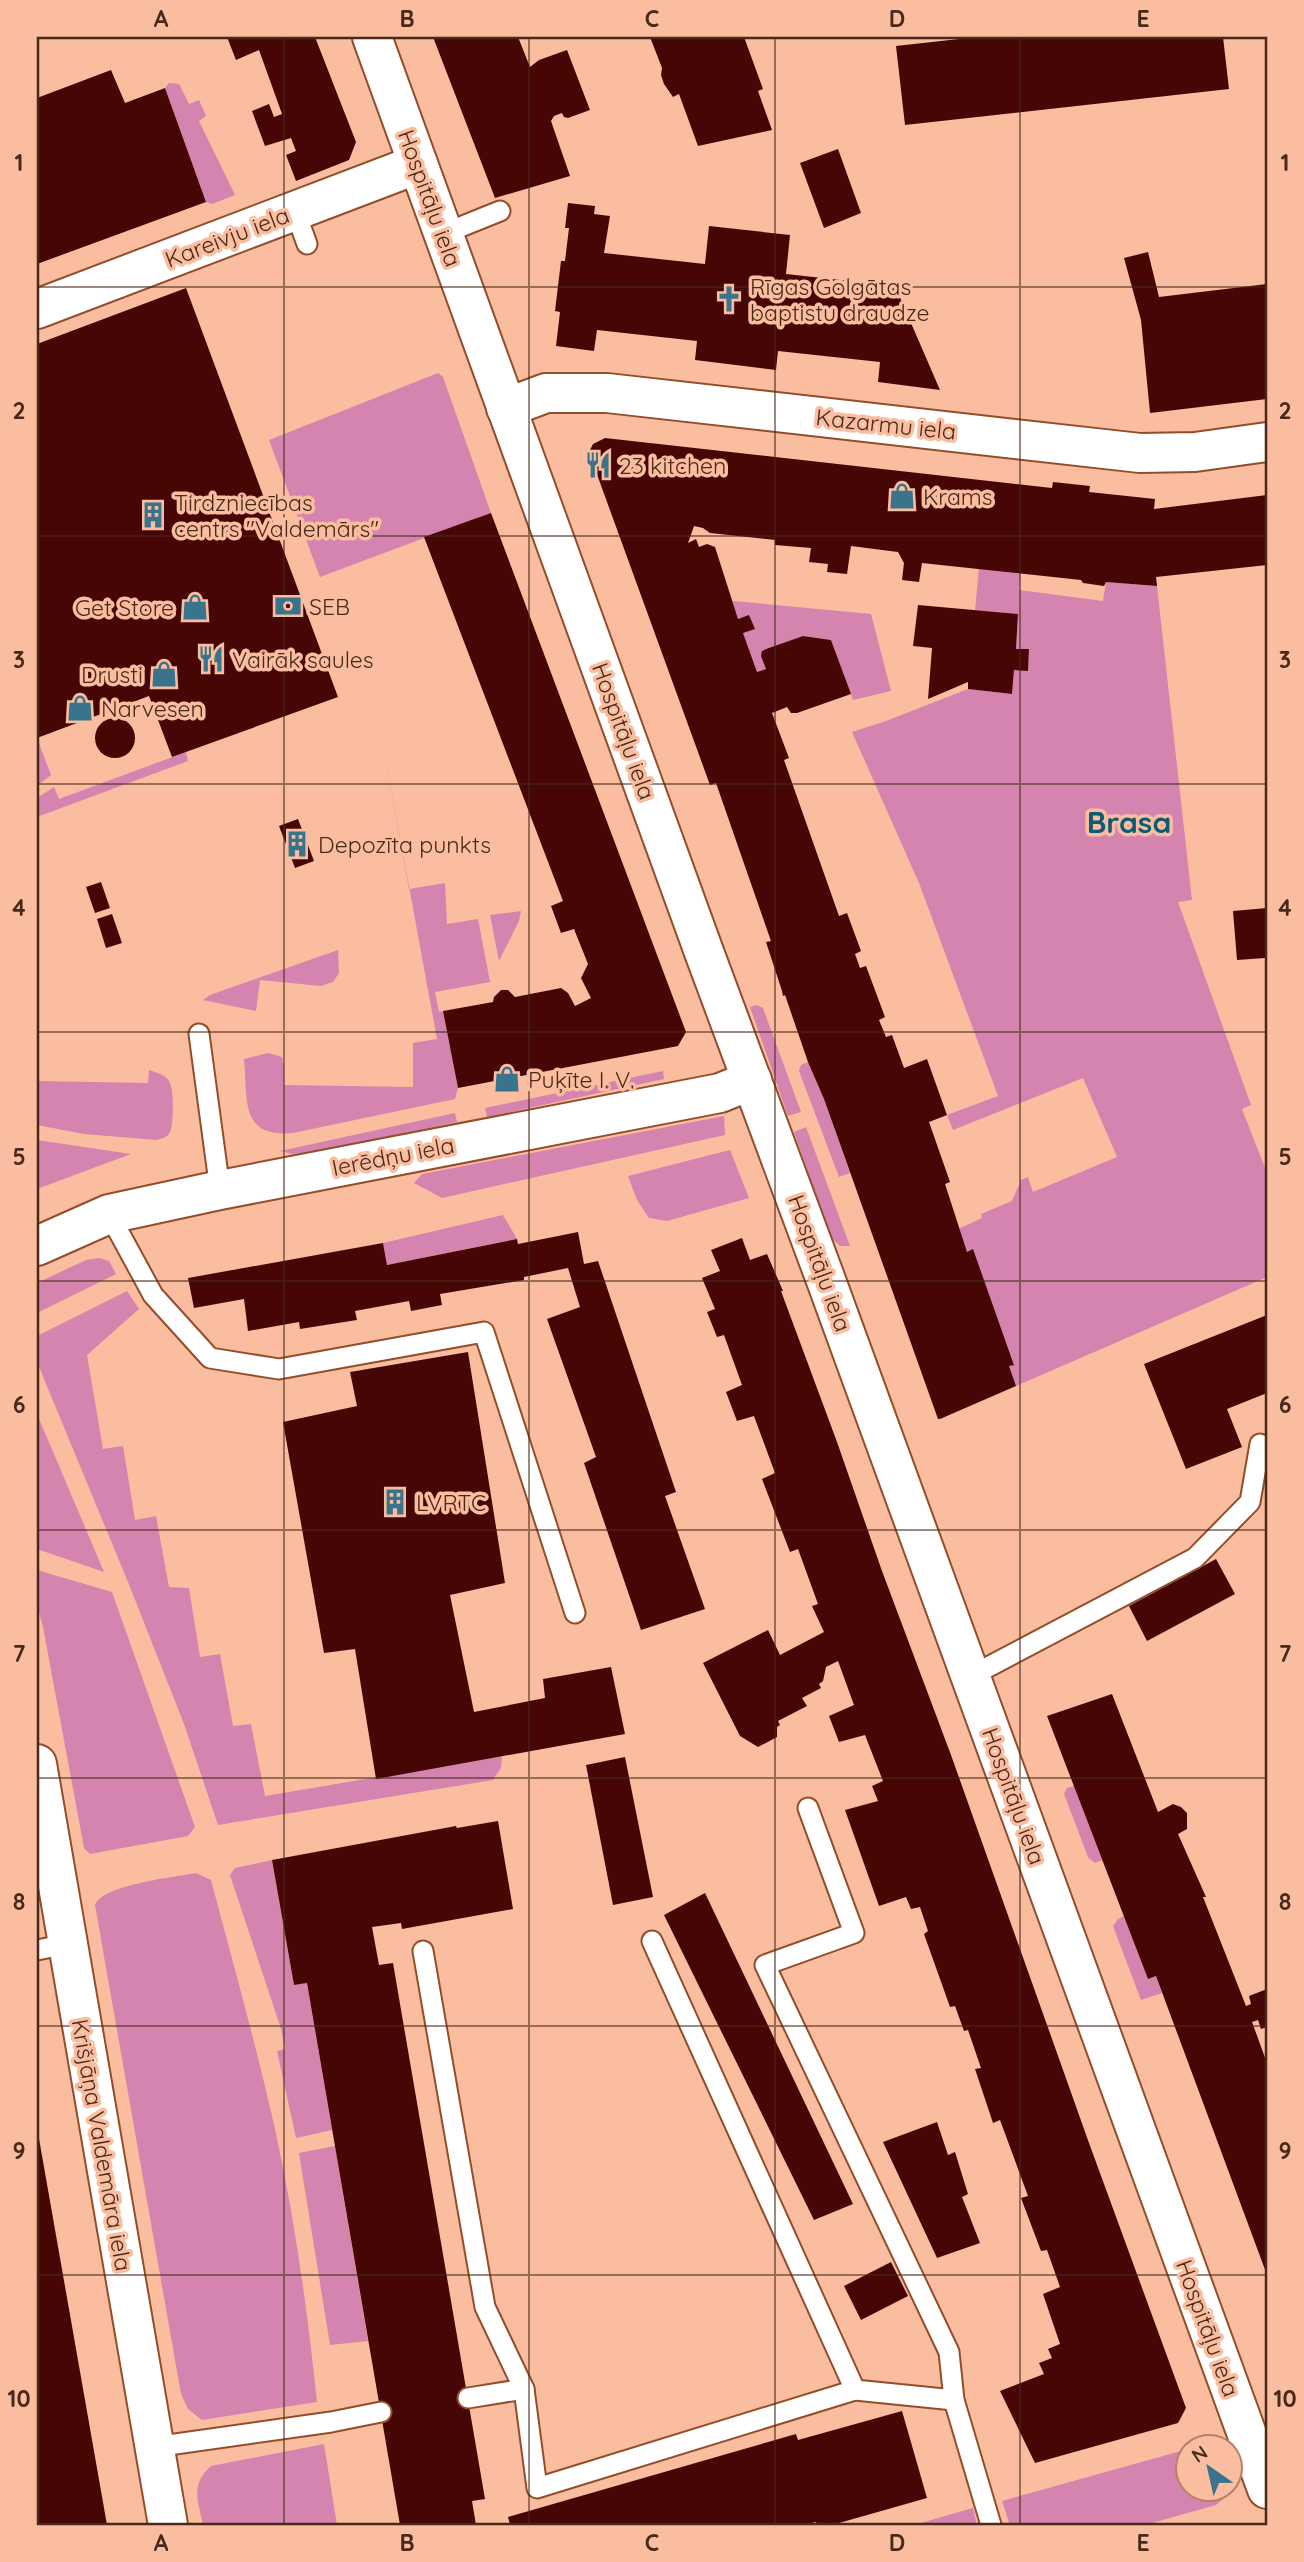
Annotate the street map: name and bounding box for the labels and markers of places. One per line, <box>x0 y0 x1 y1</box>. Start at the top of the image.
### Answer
place label: Rīgas Golgātas baptistu draudze <box>750 272 930 327</box>
church icon: Rīgas Golgātas baptistu draudze <box>714 284 744 314</box>
restaurant icon: 23 kitchen <box>583 450 613 480</box>
place label: 23 kitchen <box>619 451 726 480</box>
shop icon: Krams <box>887 481 917 511</box>
place label: Krams <box>923 482 993 511</box>
place label: Tirdzniecības centrs "Valdemārs" <box>174 488 379 543</box>
building icon: Tirdzniecības centrs "Valdemārs" <box>138 500 168 530</box>
bank icon: SEB <box>273 591 303 621</box>
shop icon: Get Store <box>180 592 210 622</box>
place label: SEB <box>309 592 350 621</box>
place label: Get Store <box>75 593 174 622</box>
restaurant icon: Vairāk saules <box>196 644 226 674</box>
place label: Vairāk saules <box>232 645 374 674</box>
shop icon: Drusti <box>149 659 179 689</box>
place label: Drusti <box>81 660 143 689</box>
shop icon: Narvesen <box>65 693 95 723</box>
place label: Narvesen <box>101 694 204 723</box>
building icon: Depozīta punkts <box>282 829 312 859</box>
place label: Depozīta punkts <box>318 830 491 859</box>
shop icon: Puķīte I. V. <box>492 1064 522 1094</box>
place label: Puķīte I. V. <box>528 1065 635 1094</box>
building icon: LVRTC <box>380 1487 410 1517</box>
place label: LVRTC <box>416 1488 486 1517</box>

